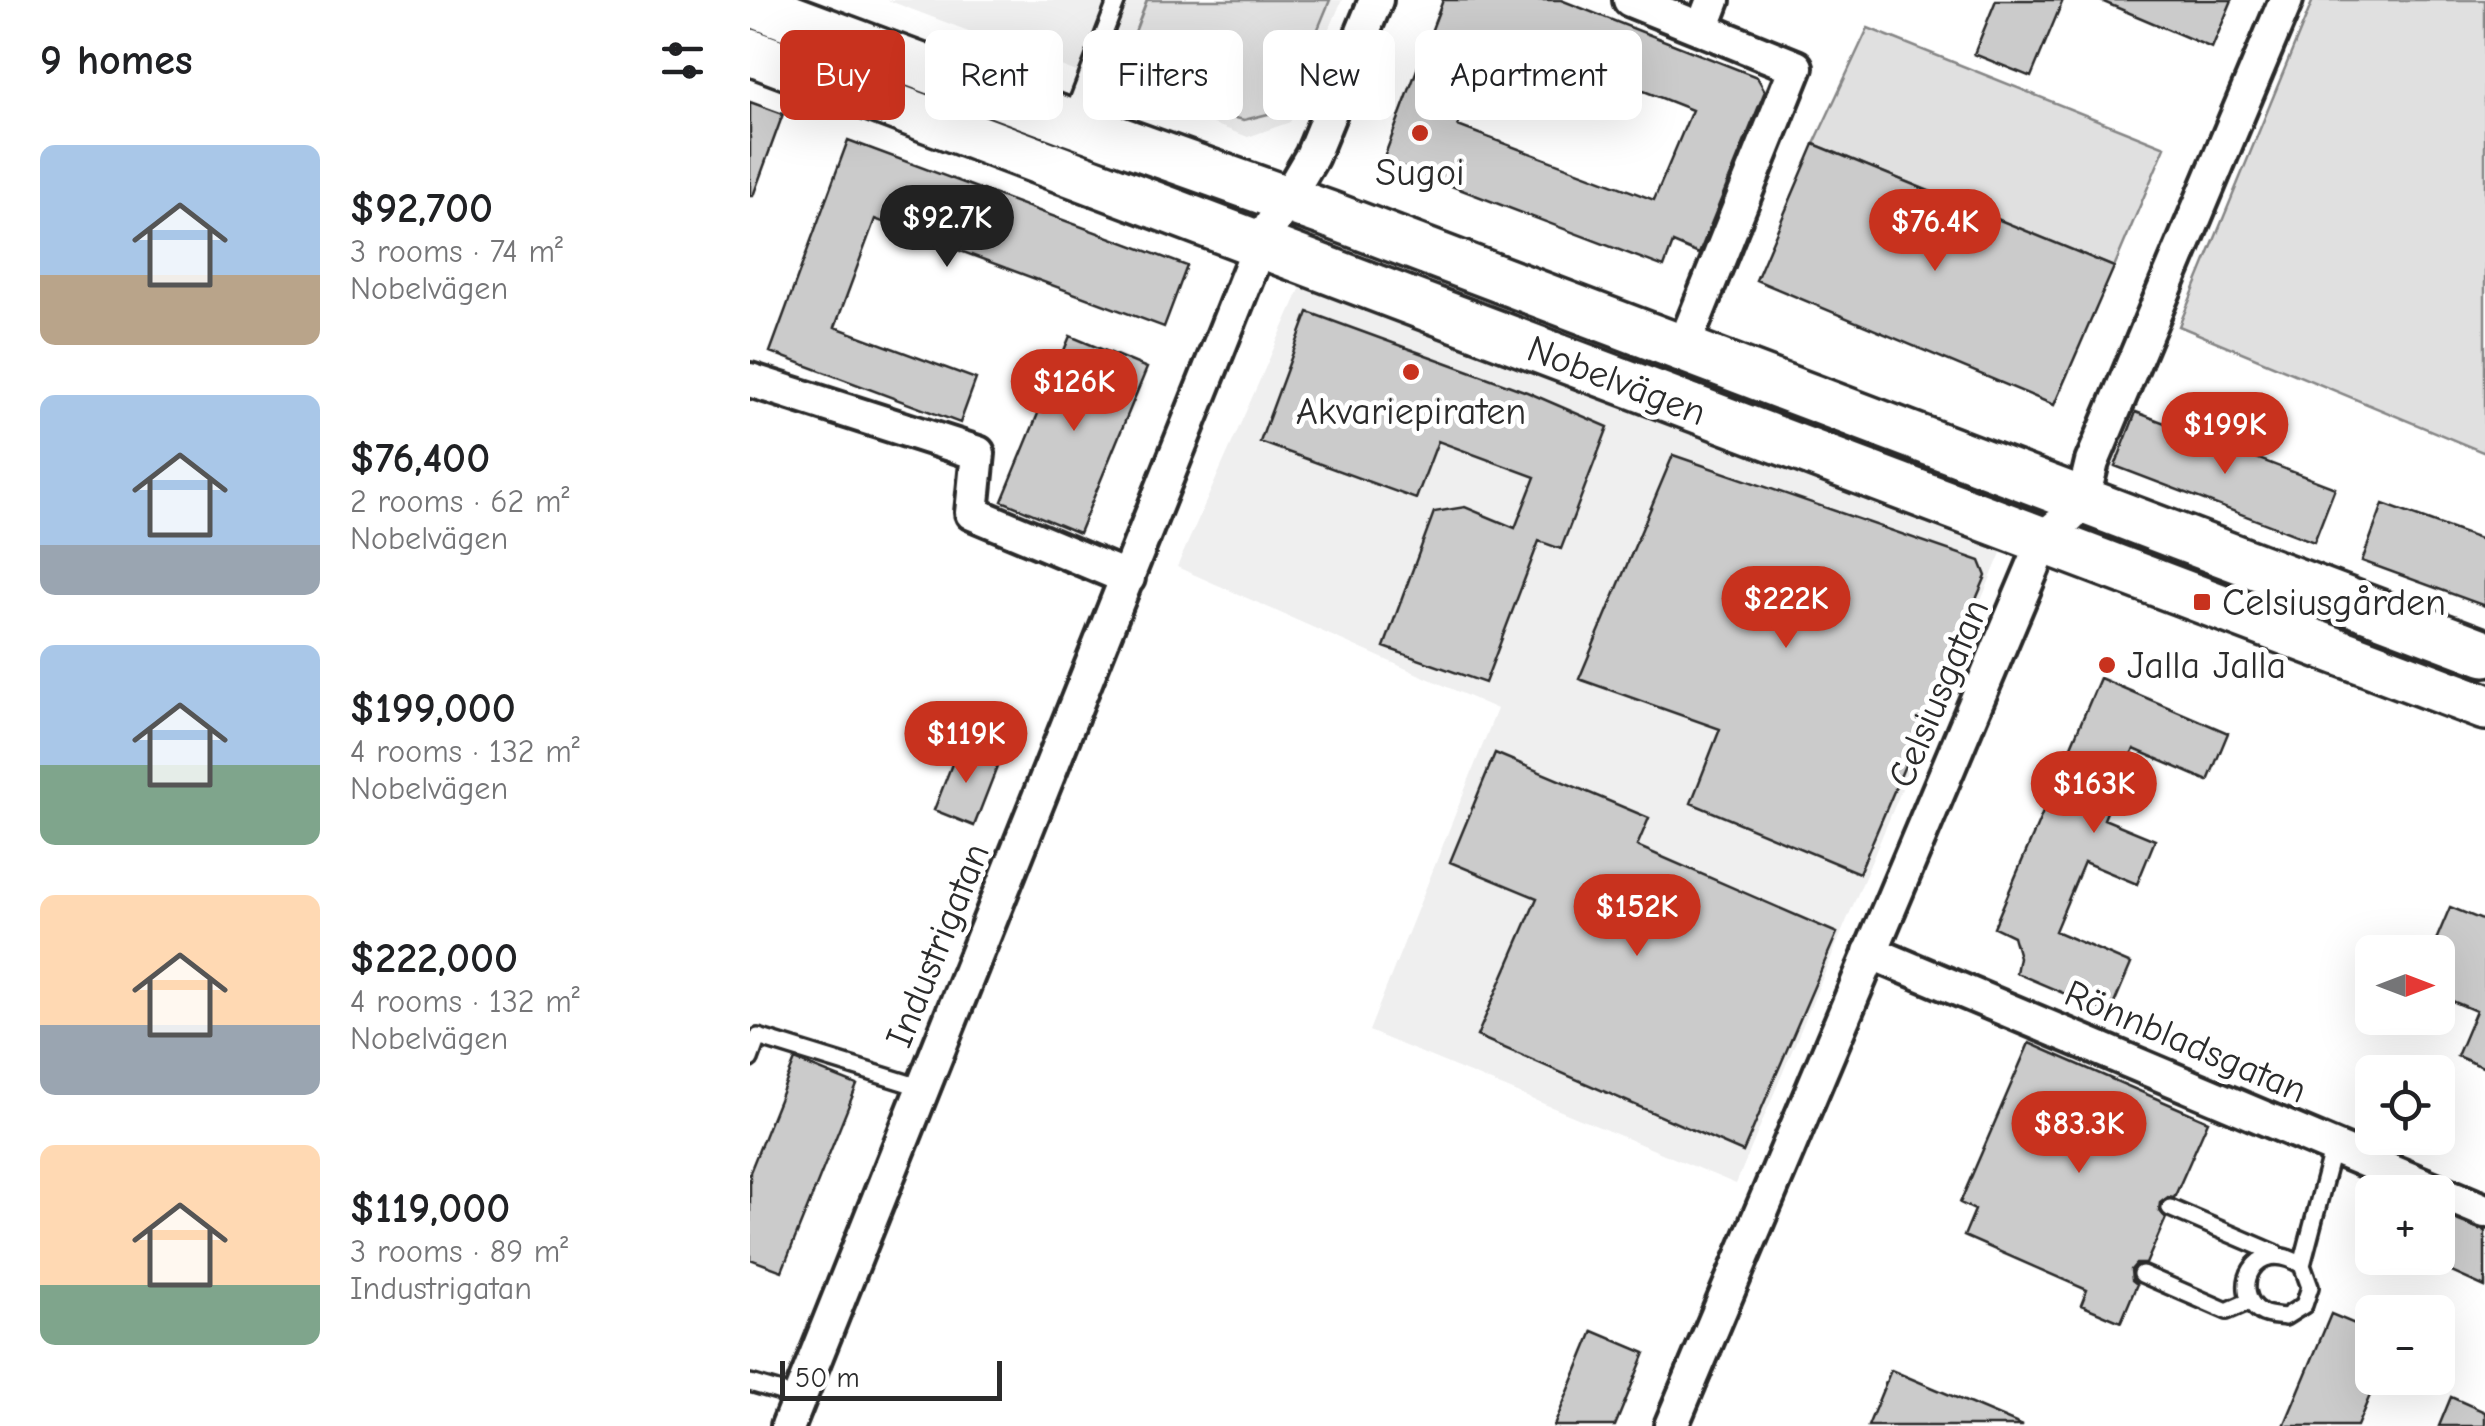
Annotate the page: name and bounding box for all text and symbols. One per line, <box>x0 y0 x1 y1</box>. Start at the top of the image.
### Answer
chip: Buy <box>780 30 905 120</box>
chip: Rent <box>925 30 1063 120</box>
chip: Filters <box>1083 30 1243 120</box>
chip: New <box>1263 30 1395 120</box>
chip: Apartment <box>1415 30 1642 120</box>
icon: filters <box>655 33 710 88</box>
text: 9 homes <box>40 36 193 85</box>
marker: Sugoi <box>1409 122 1431 144</box>
place label: Sugoi <box>1375 151 1465 195</box>
text: $92,700 <box>350 184 493 233</box>
icon: home <box>120 185 240 305</box>
pin: $92.7K <box>866 185 1028 270</box>
pin: $76.4K <box>1854 189 2016 274</box>
text: $92.7K <box>902 199 992 236</box>
text: $76.4K <box>1891 203 1979 240</box>
text: 3 rooms · 74 m² <box>350 233 563 270</box>
text: Nobelvägen <box>350 270 508 307</box>
street label: Nobelvägen <box>1521 327 1712 435</box>
pin: $126K <box>1004 349 1144 434</box>
marker: Akvariepiraten <box>1400 361 1422 383</box>
text: $126K <box>1033 363 1115 400</box>
place label: Akvariepiraten <box>1296 390 1526 434</box>
pin: $199K <box>2155 392 2295 477</box>
text: $199K <box>2183 406 2267 443</box>
text: $76,400 <box>350 434 490 483</box>
icon: home <box>120 435 240 555</box>
text: 2 rooms · 62 m² <box>350 483 569 520</box>
text: Nobelvägen <box>350 520 508 557</box>
pin: $222K <box>1716 566 1856 651</box>
text: $222K <box>1743 580 1829 617</box>
place label: Celsiusgården <box>2222 581 2446 625</box>
marker: Celsiusgården <box>2191 591 2213 613</box>
street label: Celsiusgatan <box>1880 593 1998 794</box>
place label: Jalla Jalla <box>2127 644 2286 688</box>
marker: Jalla Jalla <box>2096 654 2118 676</box>
text: $199,000 <box>350 684 516 733</box>
icon: home <box>120 685 240 805</box>
pin: $119K <box>896 701 1036 786</box>
text: $119K <box>926 715 1006 752</box>
text: 4 rooms · 132 m² <box>350 733 580 770</box>
pin: $163K <box>2024 751 2164 836</box>
text: $163K <box>2053 765 2135 802</box>
text: Nobelvägen <box>350 770 508 807</box>
street label: Industrigatan <box>877 837 999 1054</box>
pin: $152K <box>1567 874 1707 959</box>
text: $152K <box>1596 888 1678 925</box>
text: $222,000 <box>350 934 518 983</box>
icon: home <box>120 935 240 1055</box>
north arrow <box>2355 935 2455 1035</box>
map controls <box>2355 935 2455 1395</box>
street label: Rönnbladsgatan <box>2058 971 2313 1113</box>
text: 4 rooms · 132 m² <box>350 983 580 1020</box>
text: Nobelvägen <box>350 1020 508 1057</box>
button: locate <box>2355 1055 2455 1155</box>
pin: $83.3K <box>1998 1091 2160 1176</box>
text: $83.3K <box>2033 1105 2125 1142</box>
button: + <box>2355 1175 2455 1275</box>
text: $119,000 <box>350 1184 510 1233</box>
icon: home <box>120 1185 240 1305</box>
text: 3 rooms · 89 m² <box>350 1233 568 1270</box>
text: Industrigatan <box>350 1270 532 1307</box>
button: − <box>2355 1295 2455 1395</box>
scale bar <box>780 1356 1002 1400</box>
text: 50 m <box>795 1362 860 1394</box>

